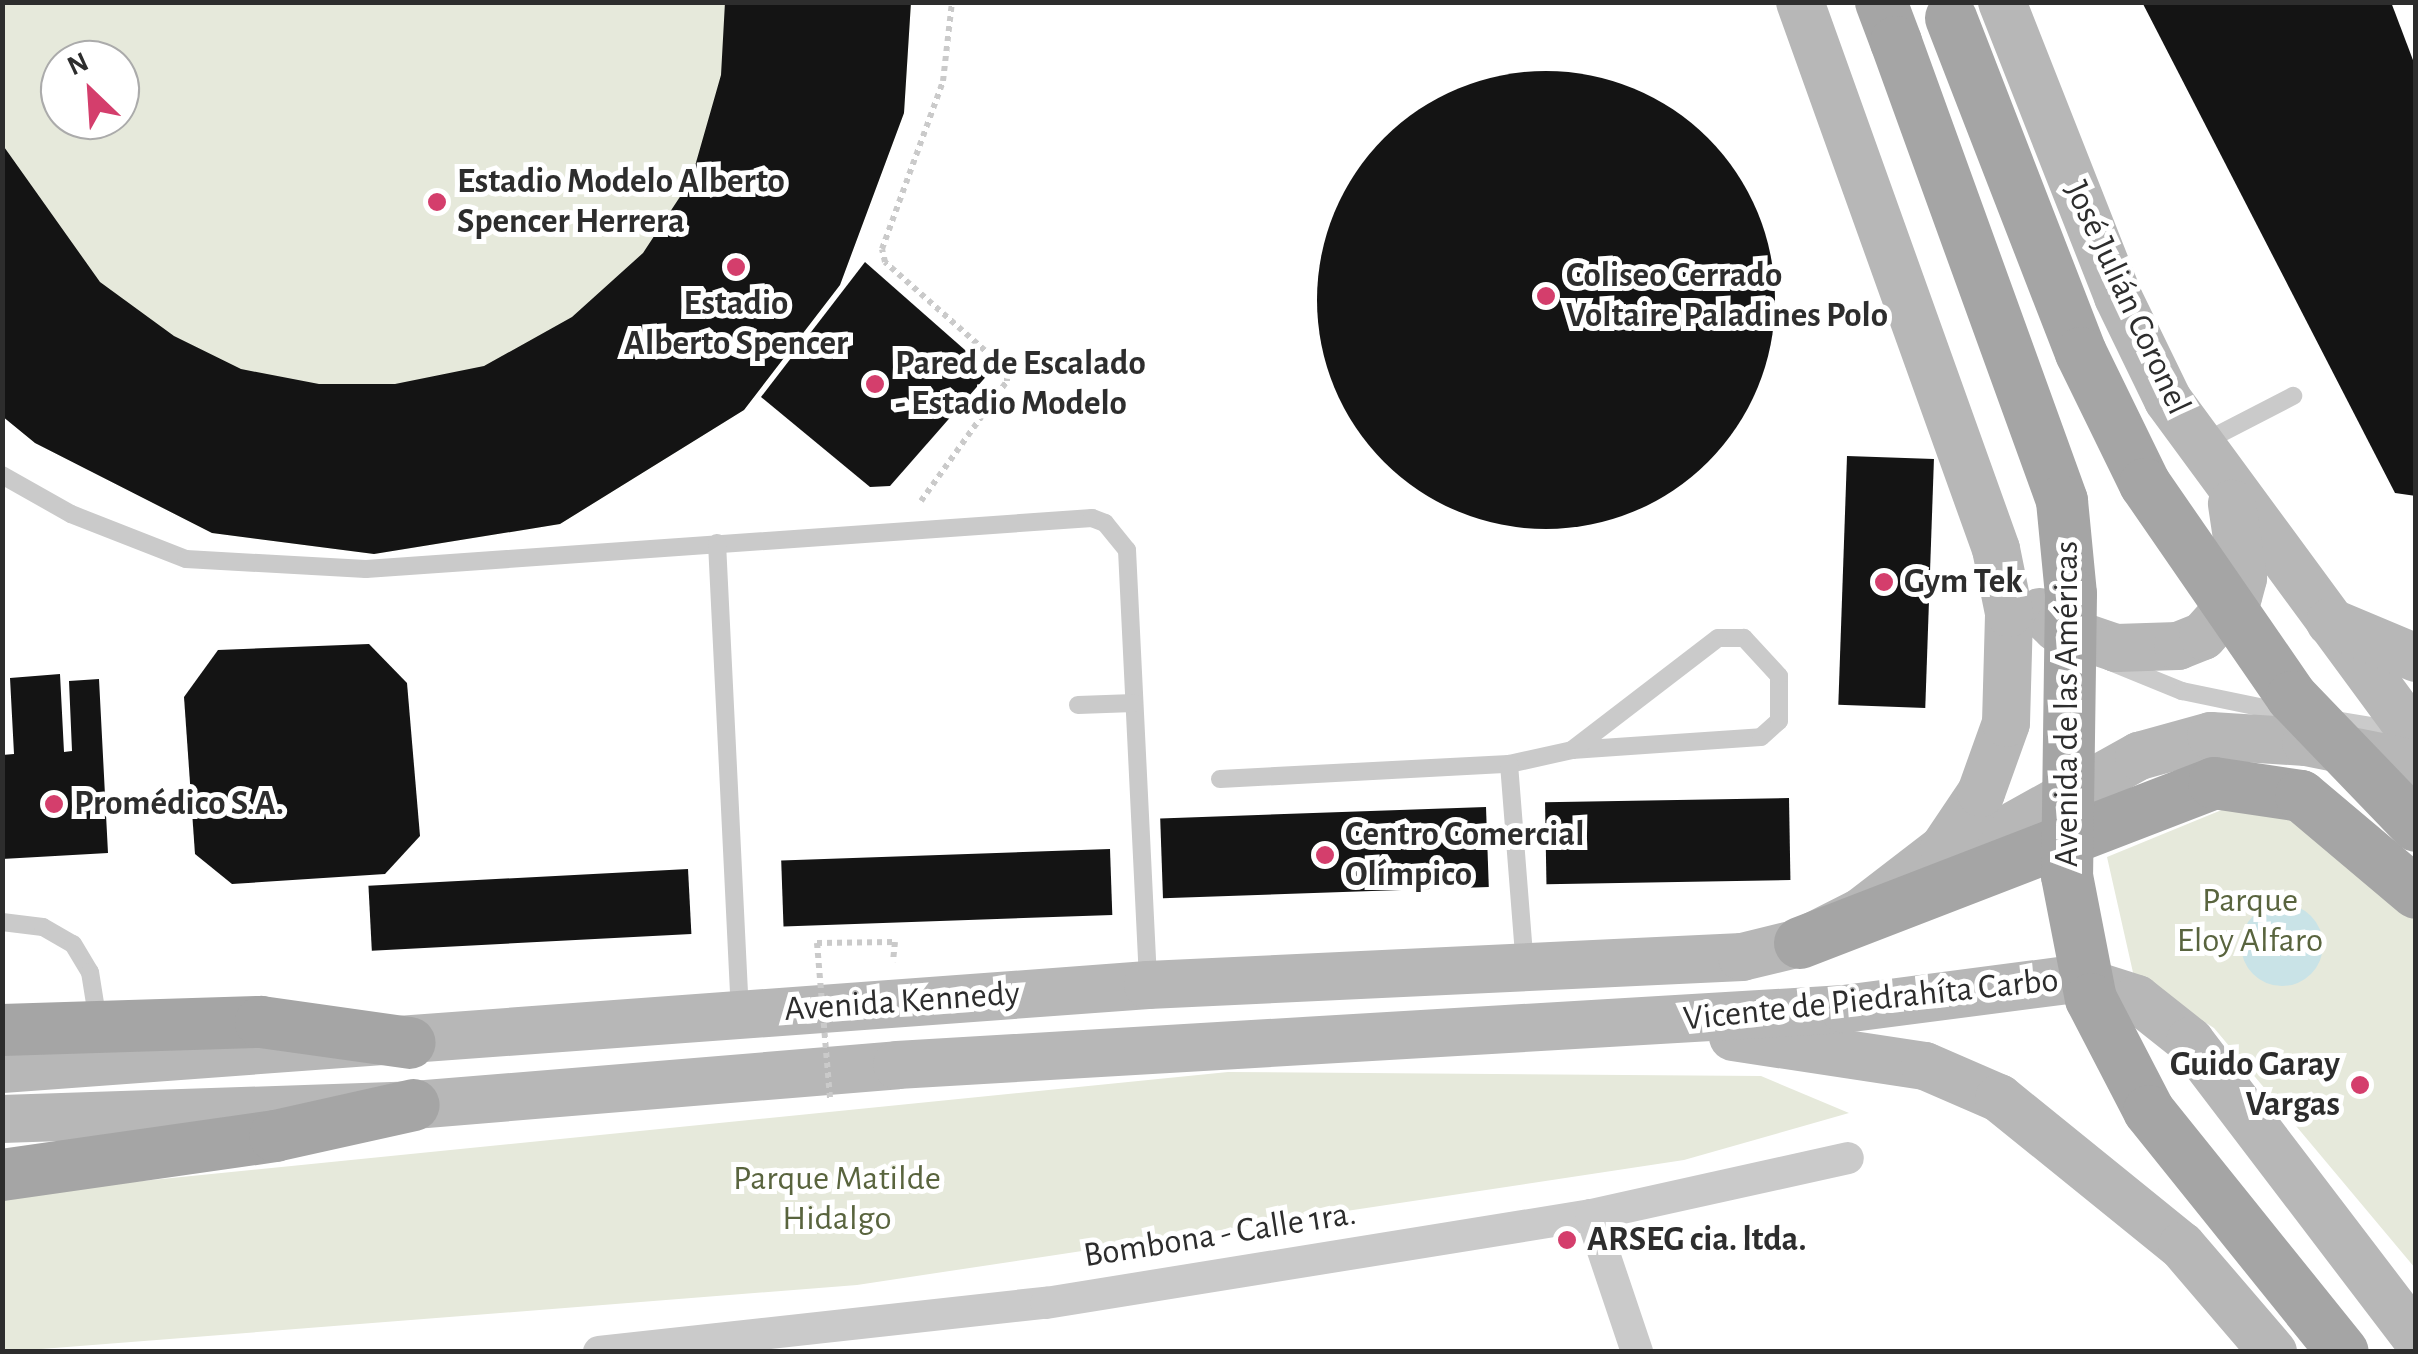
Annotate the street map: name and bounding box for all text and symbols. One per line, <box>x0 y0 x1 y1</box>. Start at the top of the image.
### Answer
north arrow <box>40 40 140 140</box>
text: N <box>63 48 93 81</box>
place label: Estadio Modelo Alberto Spencer Herrera <box>457 161 785 243</box>
street label: José Julián Coronel <box>2055 175 2199 421</box>
marker: Estadio Modelo Alberto Spencer Herrera <box>426 191 448 213</box>
place label: Coliseo Cerrado Voltaire Paladines Polo <box>1566 255 1888 337</box>
marker: Estadio Alberto Spencer <box>725 256 747 278</box>
place label: Estadio Alberto Spencer <box>624 283 848 365</box>
marker: Coliseo Cerrado Voltaire Paladines Polo <box>1535 285 1557 307</box>
place label: Pared de Escalado - Estadio Modelo <box>895 343 1146 425</box>
marker: Pared de Escalado - Estadio Modelo <box>864 373 886 395</box>
street label: Avenida de las Américas <box>2046 541 2088 867</box>
place label: Gym Tek <box>1904 561 2023 603</box>
marker: Gym Tek <box>1873 571 1895 593</box>
place label: Promédico S.A. <box>74 783 284 825</box>
marker: Promédico S.A. <box>43 793 65 815</box>
place label: Centro Comercial Olímpico <box>1345 814 1584 896</box>
marker: Centro Comercial Olímpico <box>1314 844 1336 866</box>
park label: Parque Eloy Alfaro <box>2177 880 2323 962</box>
street label: Vicente de Piedrahíta Carbo <box>1681 959 2061 1041</box>
street label: Avenida Kennedy <box>783 973 1021 1031</box>
place label: Guido Garay Vargas <box>2170 1044 2340 1126</box>
marker: Guido Garay Vargas <box>2349 1074 2371 1096</box>
park label: Parque Matilde Hidalgo <box>733 1158 941 1240</box>
street label: Bombona - Calle 1ra. <box>1081 1193 1359 1277</box>
place label: ARSEG cia. ltda. <box>1587 1219 1806 1261</box>
marker: ARSEG cia. ltda. <box>1556 1229 1578 1251</box>

